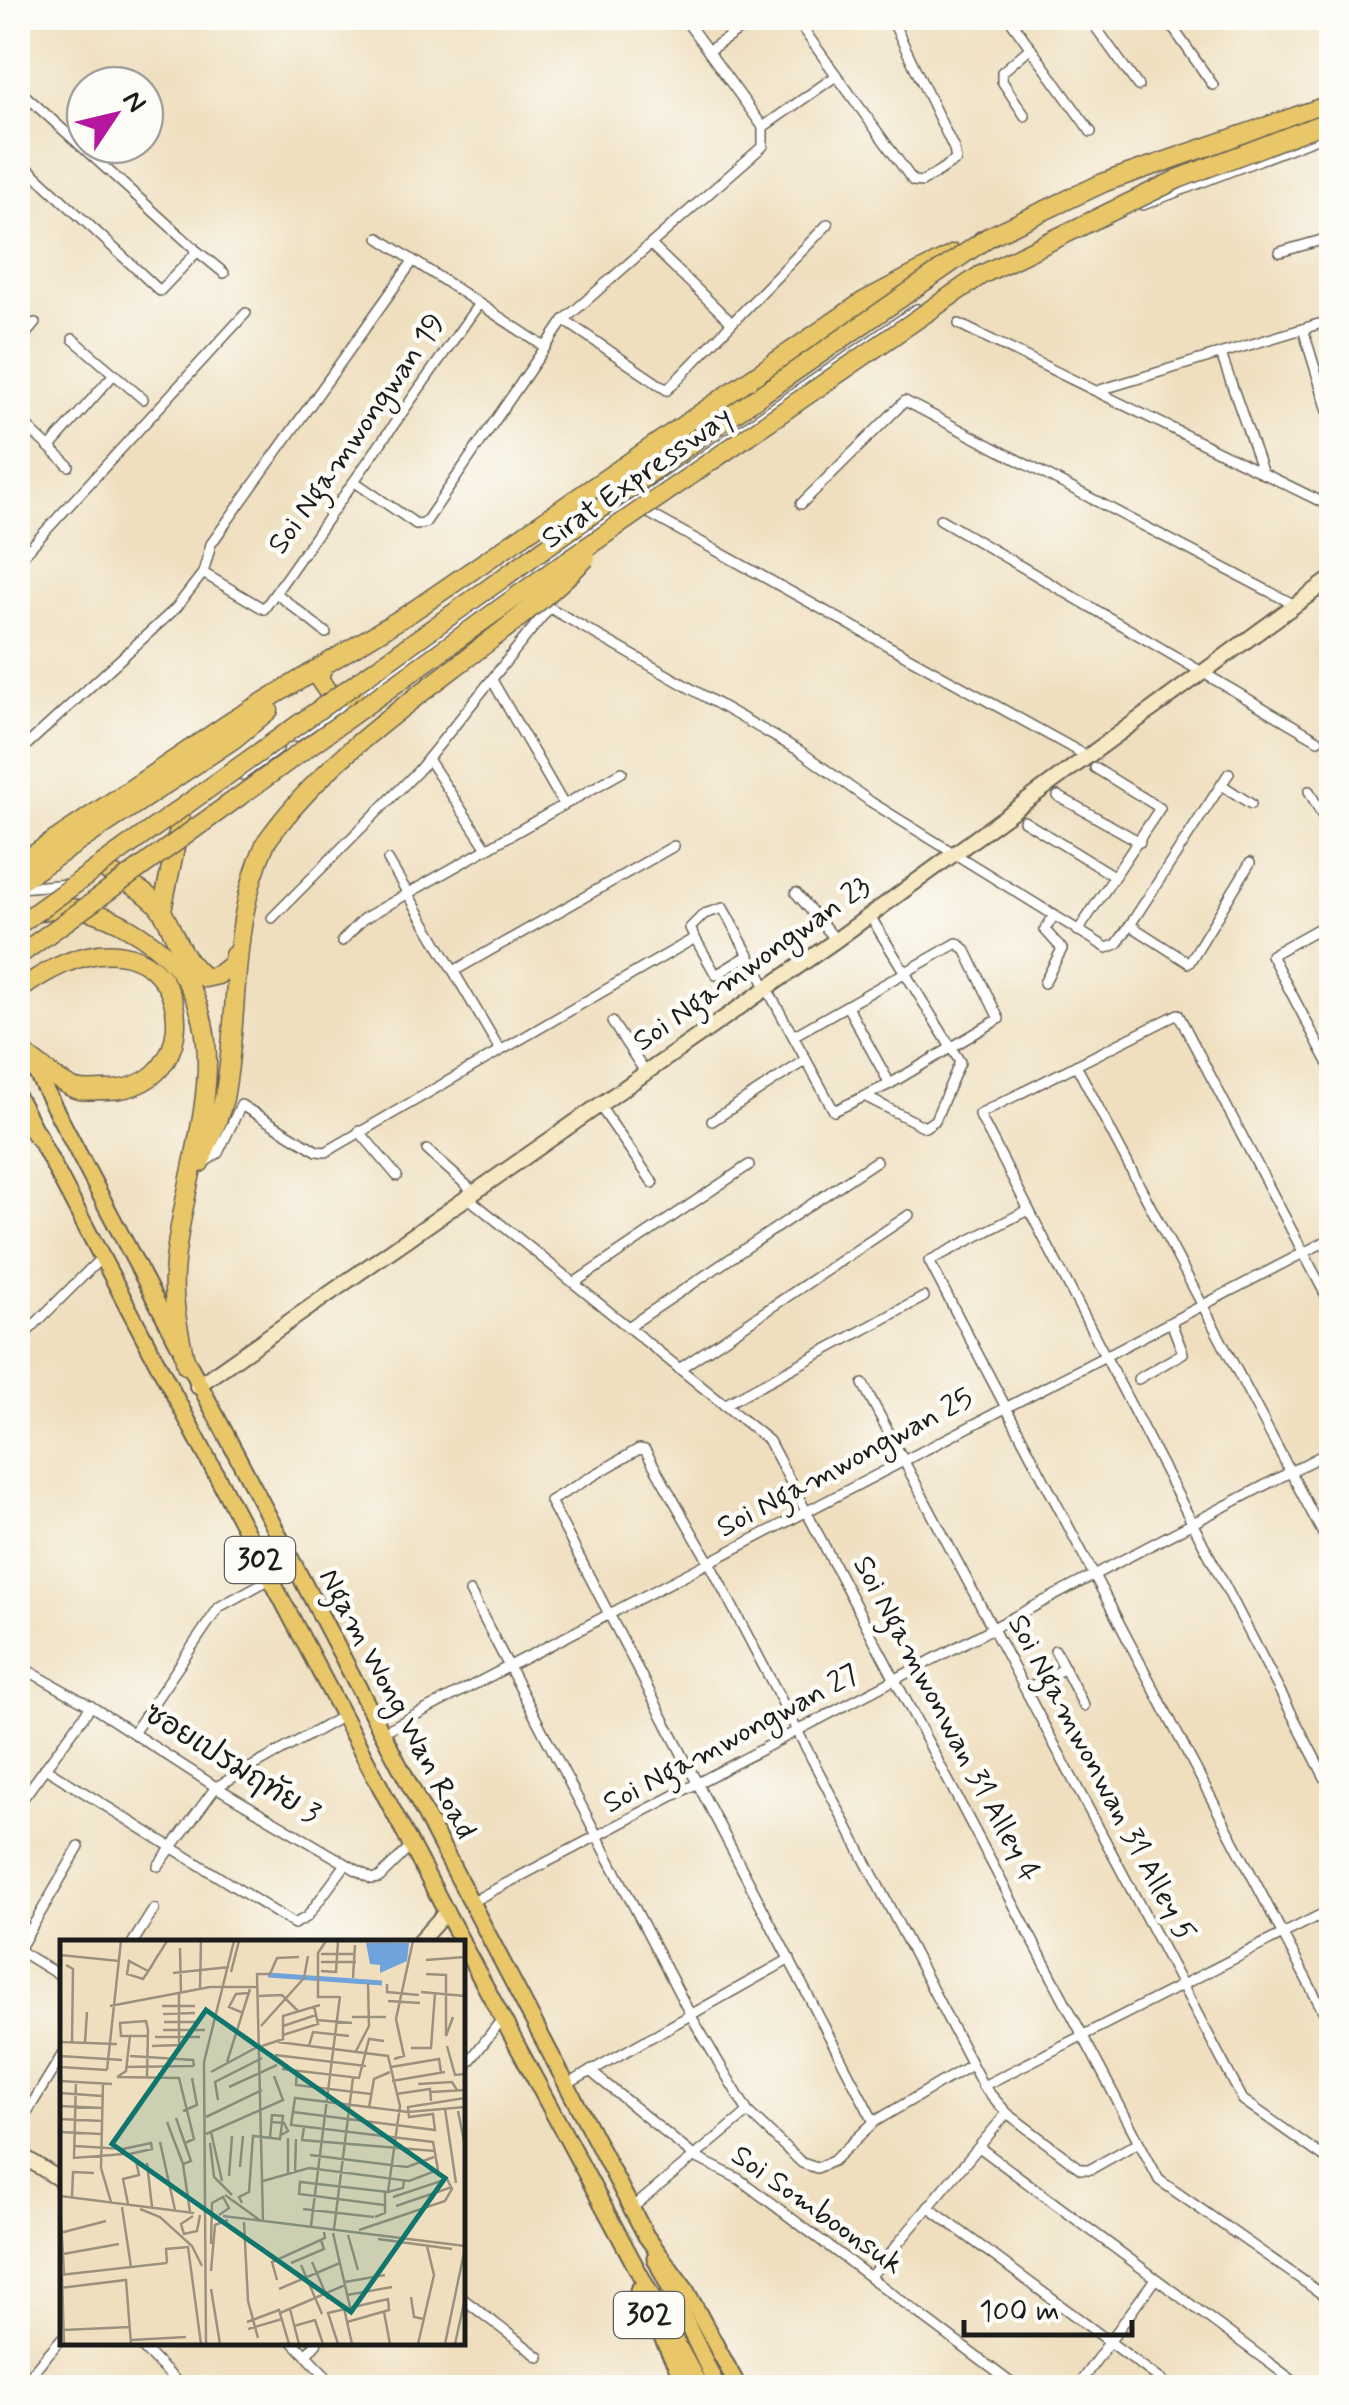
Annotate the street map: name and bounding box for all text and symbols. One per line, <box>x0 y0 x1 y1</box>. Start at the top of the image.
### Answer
north arrow <box>65 65 165 165</box>
text: N <box>113 84 154 120</box>
street label: Soi Ngamwongwan 19 <box>259 306 457 564</box>
street label: Sirat Expressway <box>534 398 740 558</box>
street label: Soi Ngamwongwan 23 <box>625 867 880 1063</box>
street label: Soi Ngamwongwan 25 <box>710 1379 981 1550</box>
road number: 302 <box>225 1537 295 1583</box>
street label: Soi Ngamwonwan 31 Alley 4 <box>841 1549 1049 1890</box>
street label: Ngam Wong Wan Road <box>306 1562 485 1848</box>
street label: Soi Ngamwonwan 31 Alley 5 <box>995 1608 1204 1950</box>
street label: Soi Ngamwongwan 27 <box>596 1655 867 1826</box>
street label: ซอยเปรมฤทัย 3 <box>137 1694 327 1834</box>
inset map <box>60 1940 465 2345</box>
street label: Soi Somboonsuk <box>723 2136 911 2284</box>
scale bar <box>964 2275 1132 2337</box>
road number: 302 <box>614 2292 684 2338</box>
text: 100 m <box>979 2292 1060 2331</box>

